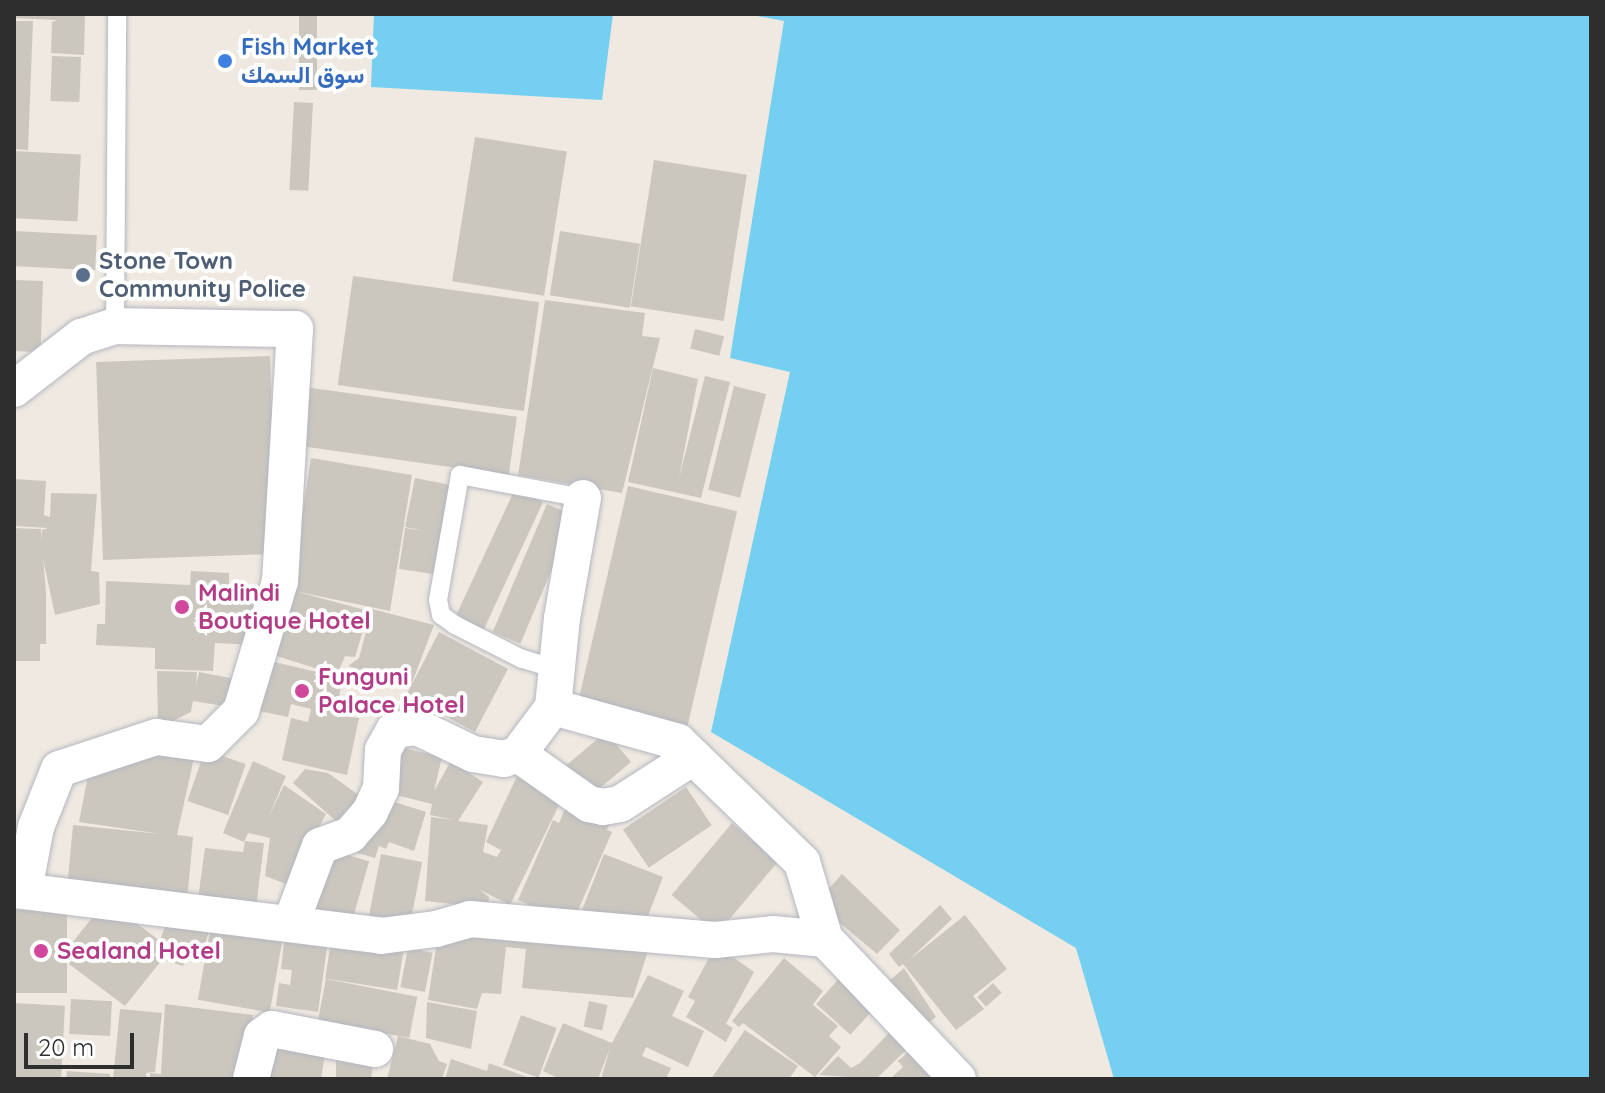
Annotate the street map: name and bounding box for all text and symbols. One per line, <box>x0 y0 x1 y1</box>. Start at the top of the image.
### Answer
place label: Fish Market سوق السمك <box>241 33 375 89</box>
marker: Fish Market سوق السمك <box>216 52 234 70</box>
place label: Stone Town Community Police <box>99 247 306 303</box>
marker: Stone Town Community Police <box>74 266 92 284</box>
place label: Malindi Boutique Hotel <box>198 579 371 635</box>
marker: Malindi Boutique Hotel <box>173 598 191 616</box>
place label: Funguni Palace Hotel <box>318 663 465 719</box>
marker: Funguni Palace Hotel <box>293 682 311 700</box>
place label: Sealand Hotel <box>57 937 221 965</box>
marker: Sealand Hotel <box>32 942 50 960</box>
scale bar <box>28 1017 138 1067</box>
text: 20 m <box>38 1032 94 1062</box>

